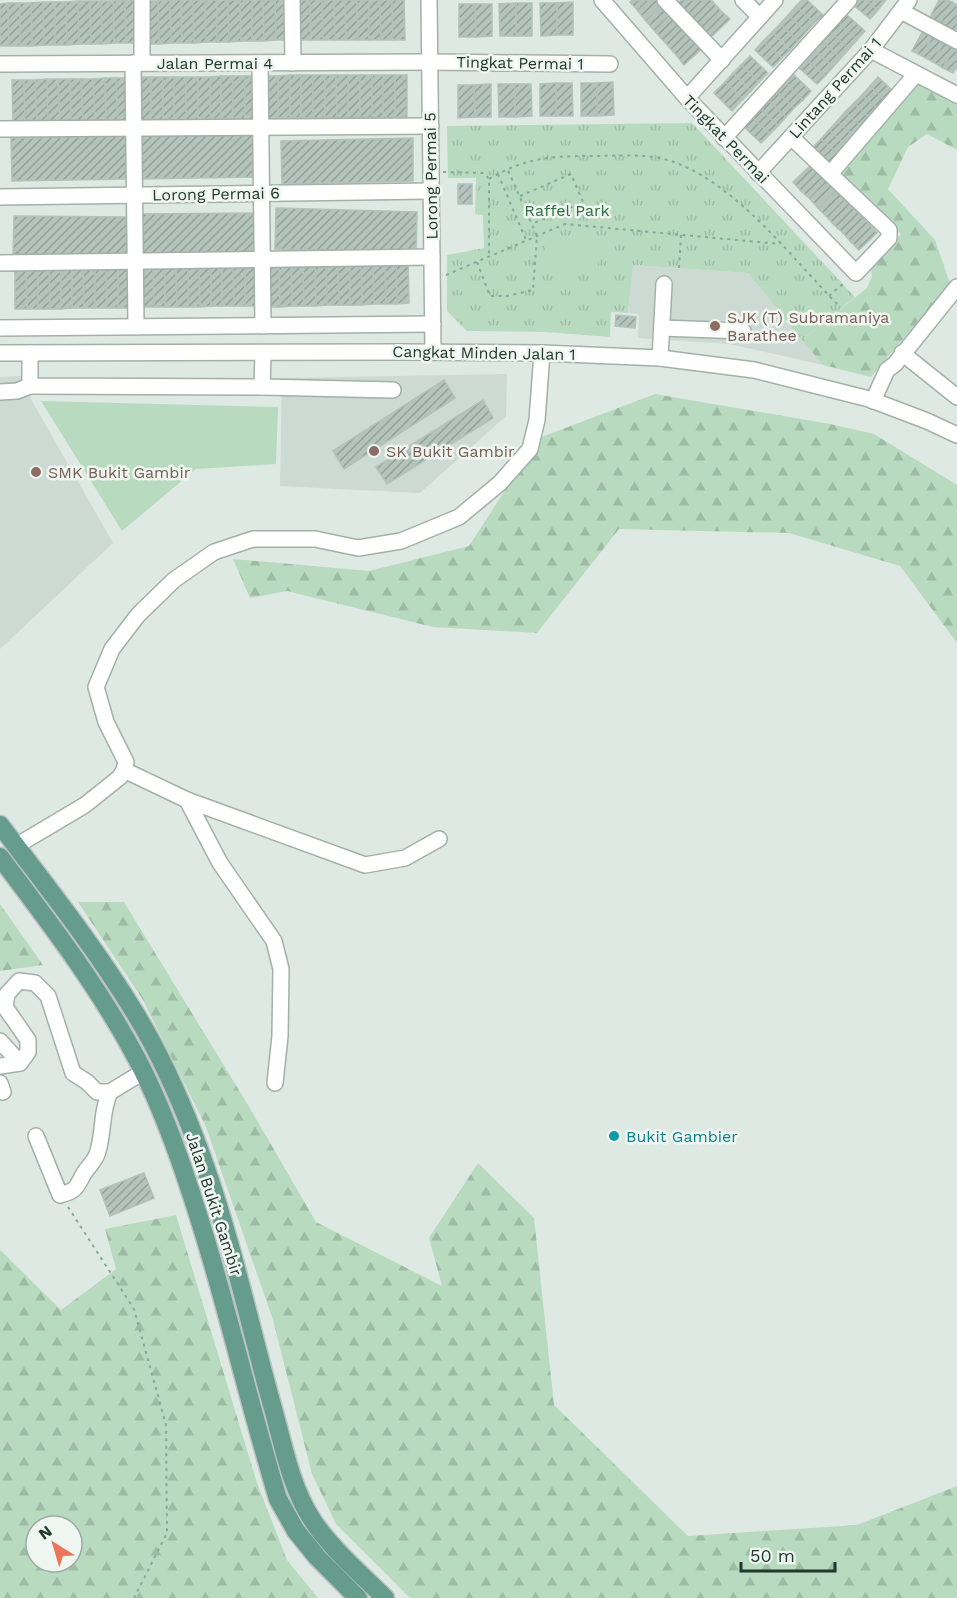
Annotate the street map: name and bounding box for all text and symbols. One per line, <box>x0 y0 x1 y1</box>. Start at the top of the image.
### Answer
street label: Lintang Permai 1 <box>785 34 885 142</box>
street label: Tingkat Permai 1 <box>456 52 584 74</box>
street label: Jalan Permai 4 <box>157 54 273 73</box>
street label: Tingkat Permai <box>679 91 773 187</box>
street label: Lorong Permai 5 <box>420 112 442 240</box>
street label: Lorong Permai 6 <box>152 183 280 205</box>
park label: Raffel Park <box>524 201 610 220</box>
place label: SJK (T) Subramaniya Barathee <box>727 308 889 345</box>
marker: SJK (T) Subramaniya Barathee <box>708 319 722 333</box>
street label: Cangkat Minden Jalan 1 <box>392 342 576 364</box>
place label: SK Bukit Gambir <box>386 442 515 461</box>
marker: SK Bukit Gambir <box>367 444 381 458</box>
place label: SMK Bukit Gambir <box>48 463 191 482</box>
marker: SMK Bukit Gambir <box>29 465 43 479</box>
place label: Bukit Gambier <box>626 1127 738 1146</box>
marker: Bukit Gambier <box>607 1129 621 1143</box>
street label: Jalan Bukit Gambir <box>182 1130 246 1279</box>
north arrow <box>24 1514 84 1574</box>
text: N <box>35 1521 56 1544</box>
scale bar <box>741 1535 836 1573</box>
text: 50 m <box>750 1545 795 1566</box>

